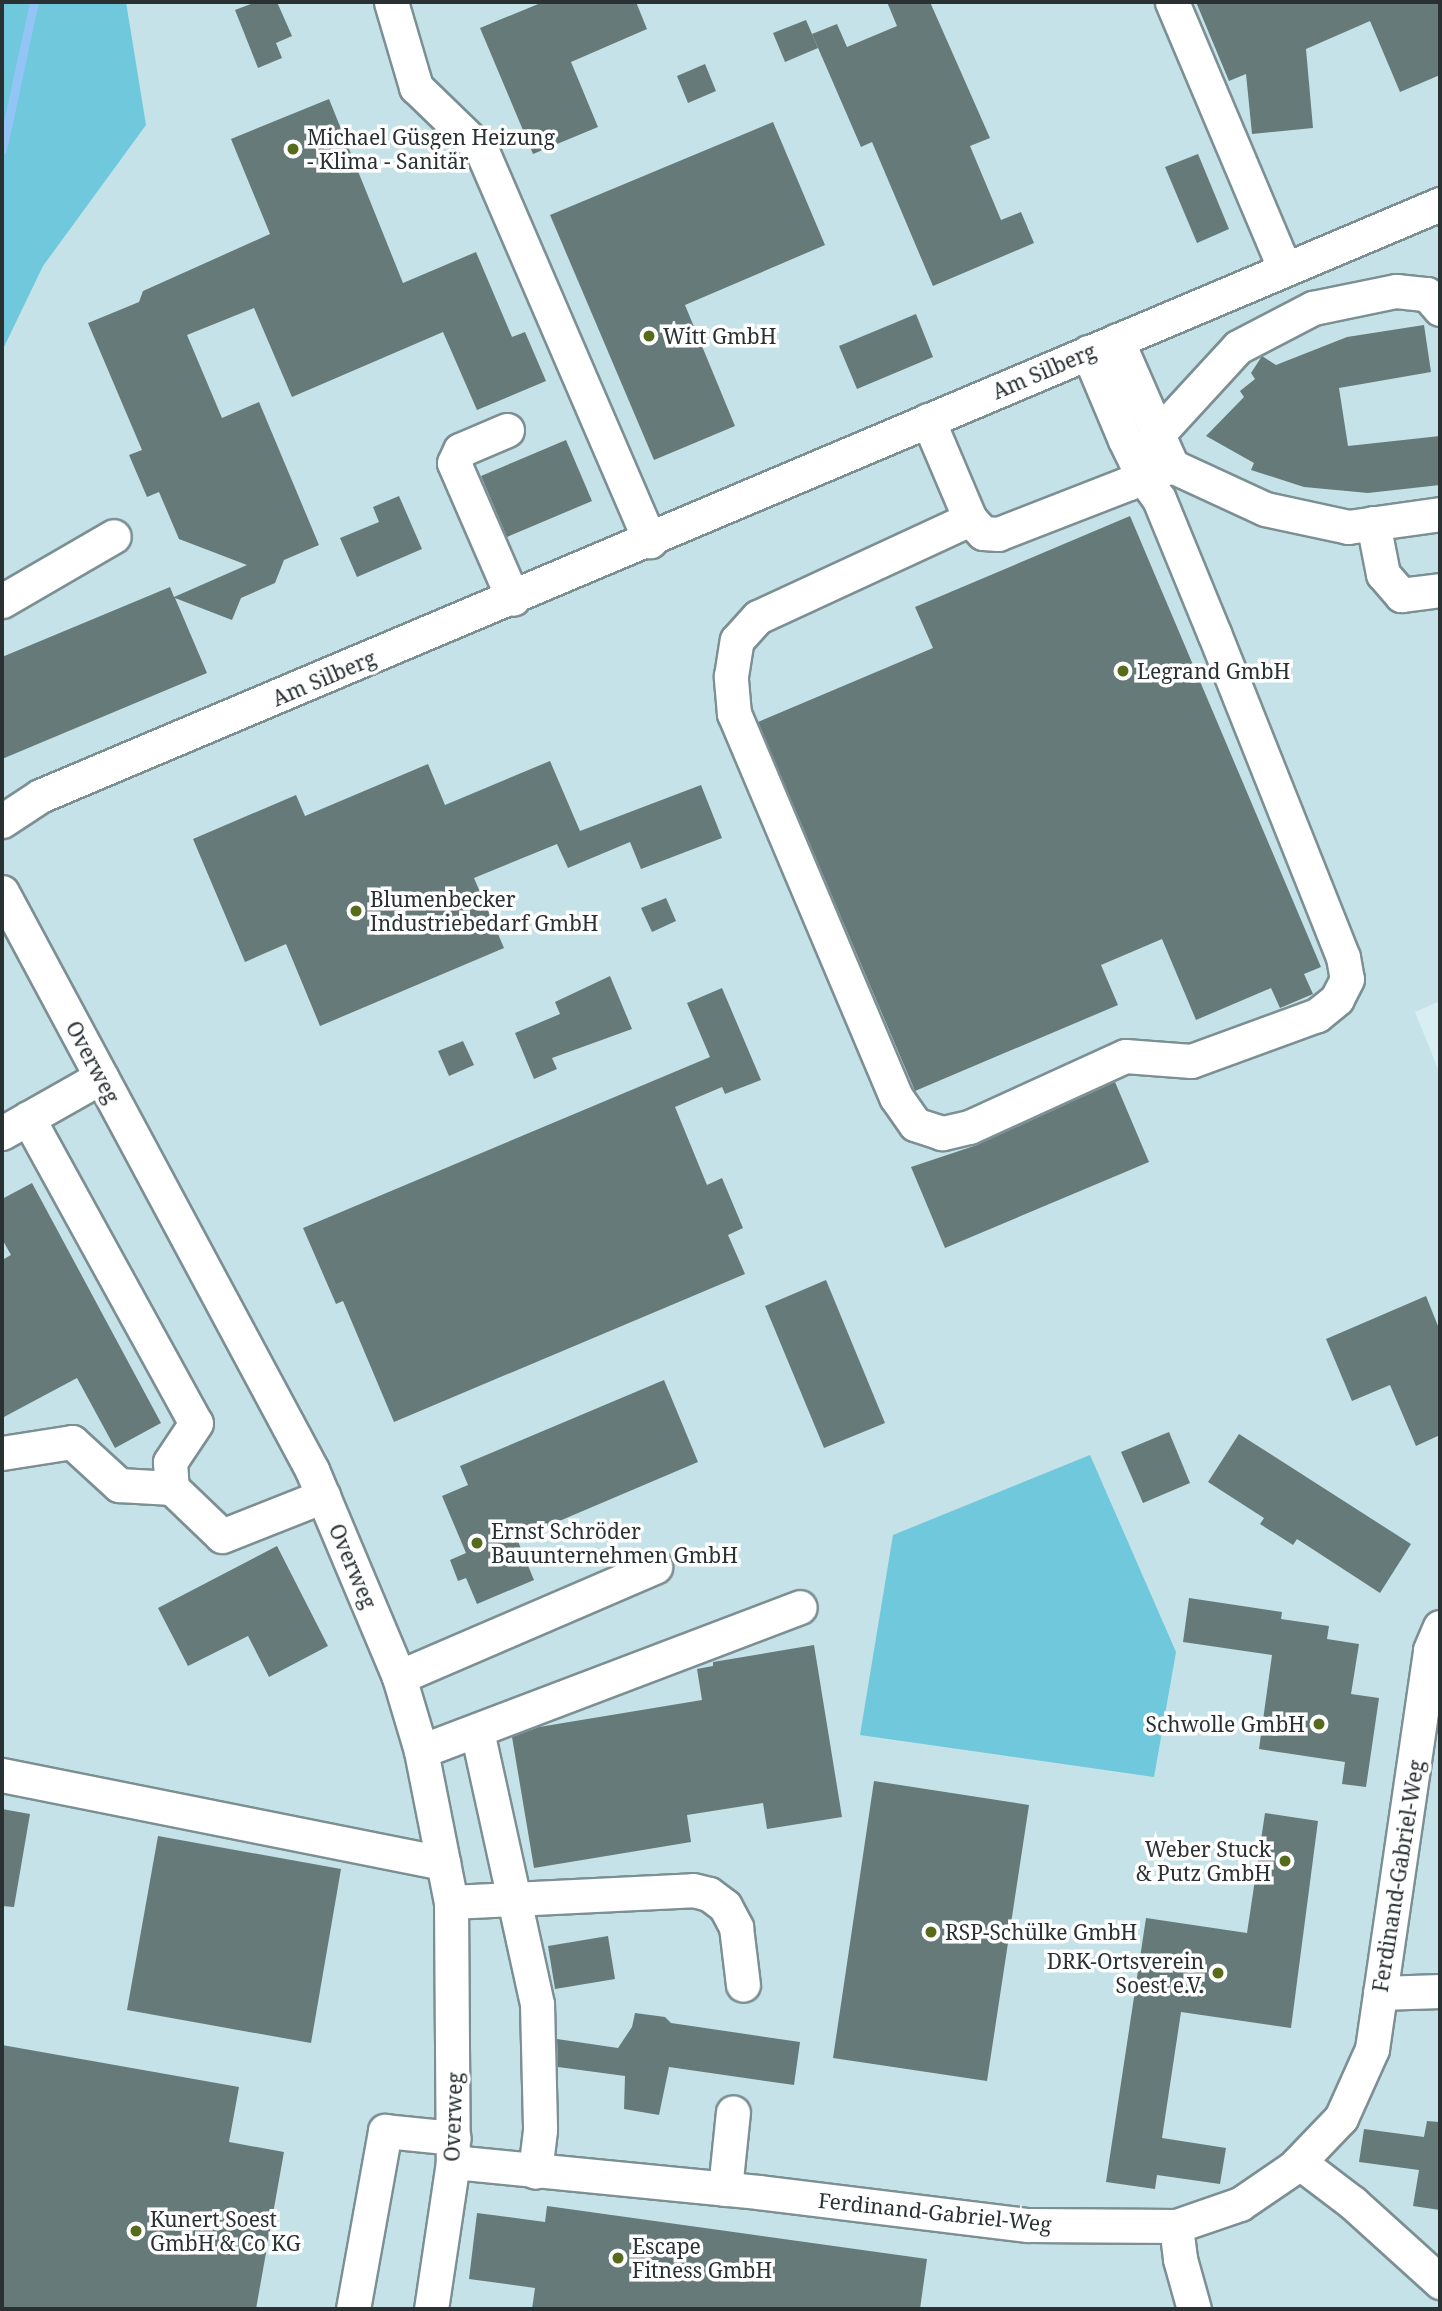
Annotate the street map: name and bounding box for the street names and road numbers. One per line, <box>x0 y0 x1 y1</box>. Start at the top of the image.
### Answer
street label: Am Silberg <box>988 338 1100 404</box>
street label: Am Silberg <box>268 645 380 711</box>
street label: Overweg <box>61 1017 125 1107</box>
street label: Overweg <box>324 1520 382 1612</box>
street label: Ferdinand-Gabriel-Weg <box>1367 1758 1429 1994</box>
street label: Overweg <box>439 2072 467 2162</box>
street label: Ferdinand-Gabriel-Weg <box>817 2187 1053 2237</box>

